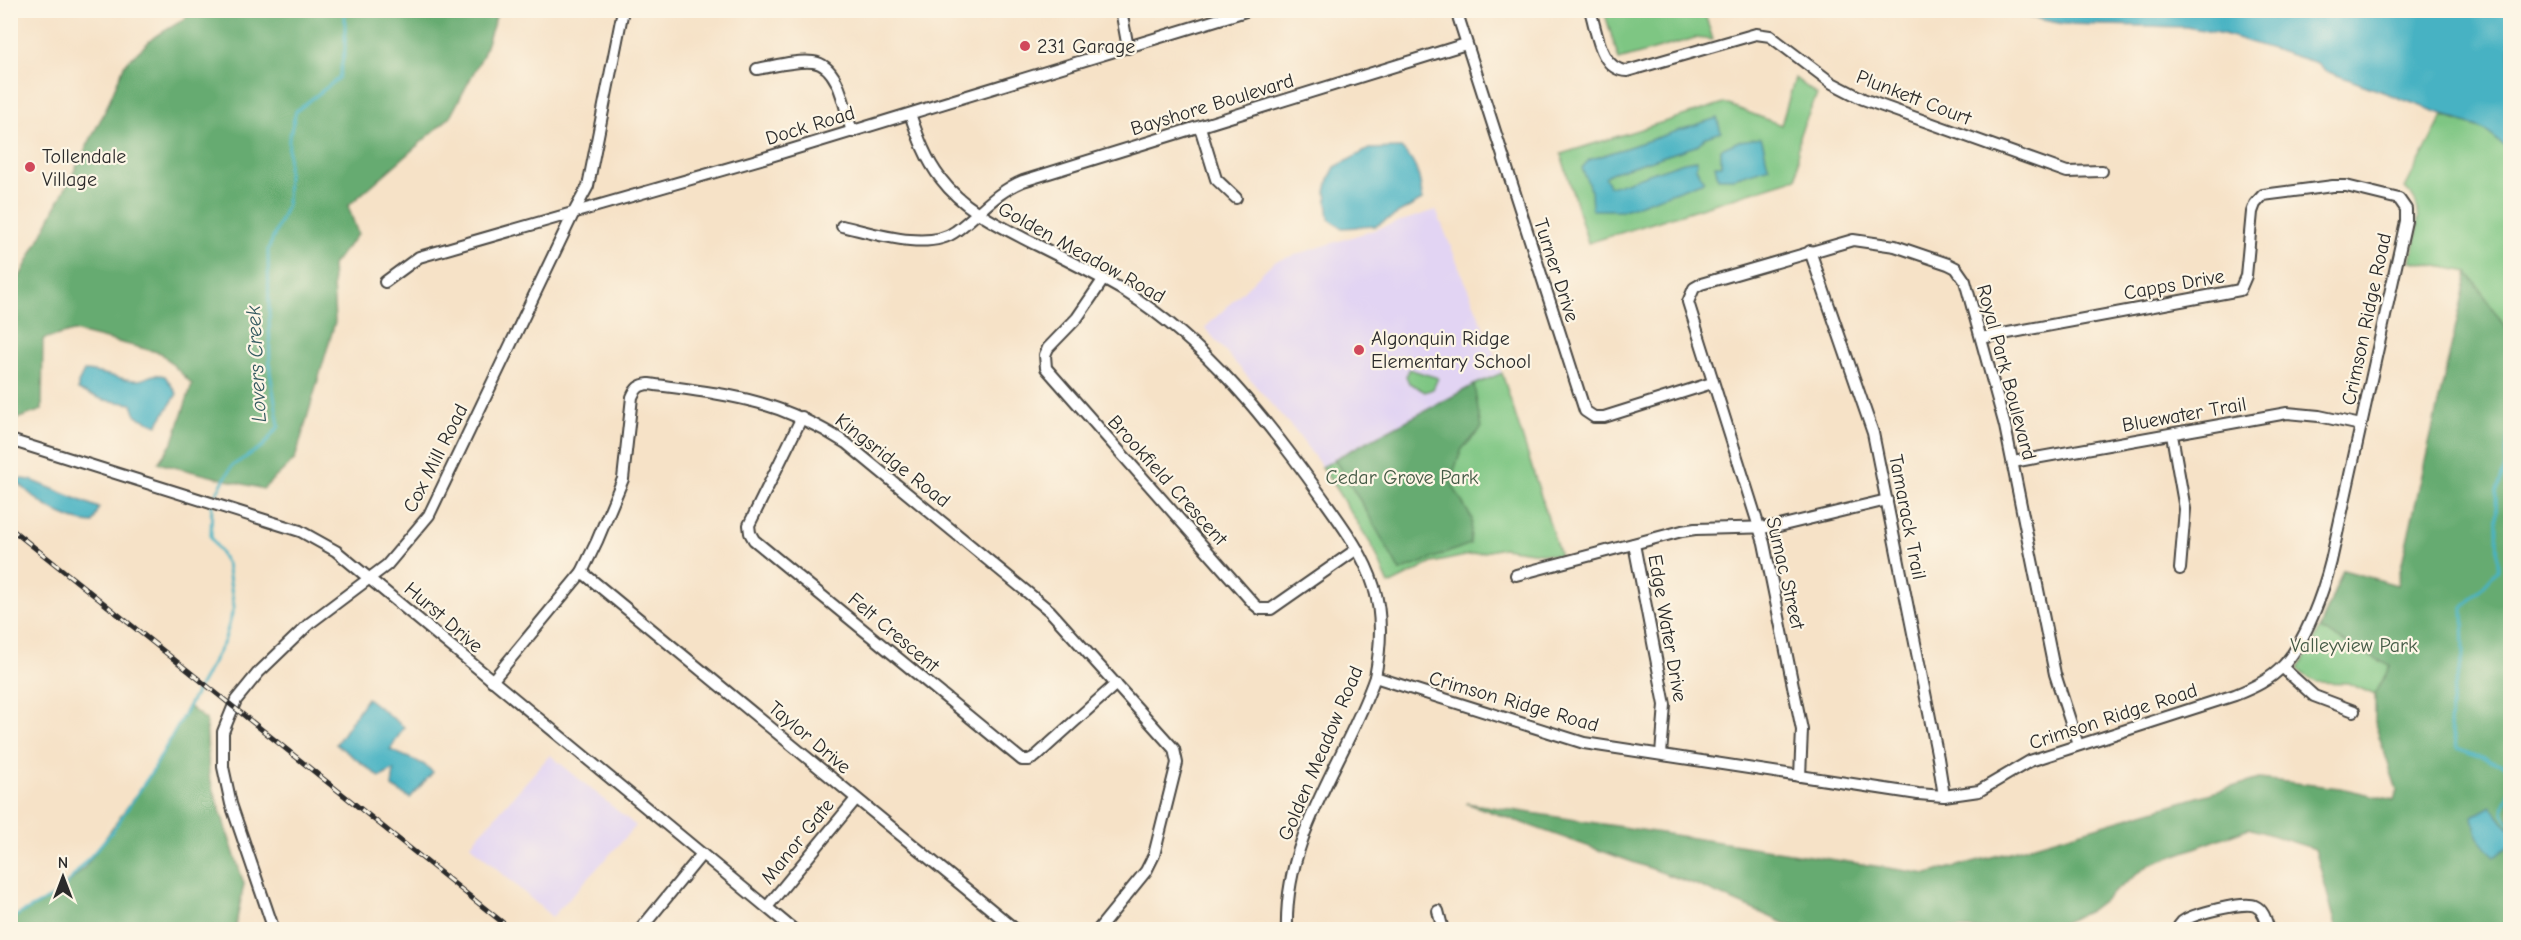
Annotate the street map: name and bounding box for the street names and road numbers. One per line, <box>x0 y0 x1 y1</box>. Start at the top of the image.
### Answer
street label: Plunkett Court <box>1853 65 1976 130</box>
street label: Bayshore Boulevard <box>1128 69 1296 140</box>
street label: Dock Road <box>763 101 858 150</box>
street label: Golden Meadow Road <box>994 197 1169 308</box>
street label: Turner Drive <box>1529 216 1584 325</box>
street label: Crimson Ridge Road <box>2337 231 2396 407</box>
street label: Capps Drive <box>2122 264 2226 305</box>
street label: Royal Park Boulevard <box>1972 282 2041 463</box>
street label: Bluewater Trail <box>2120 392 2248 437</box>
street label: Cox Mill Road <box>398 400 473 516</box>
street label: Kingsridge Road <box>831 408 955 512</box>
street label: Brookfield Crescent <box>1103 411 1233 551</box>
street label: Tamarack Trail <box>1884 453 1931 582</box>
street label: Sumac Street <box>1761 515 1810 633</box>
street label: Edge Water Drive <box>1643 553 1692 703</box>
street label: Hurst Drive <box>400 577 488 658</box>
street label: Felt Crescent <box>843 588 945 678</box>
street label: Golden Meadow Road <box>1273 662 1368 844</box>
street label: Crimson Ridge Road <box>1426 666 1601 737</box>
street label: Crimson Ridge Road <box>2026 678 2200 755</box>
street label: Taylor Drive <box>764 696 856 778</box>
street label: Manor Gate <box>756 794 839 889</box>

